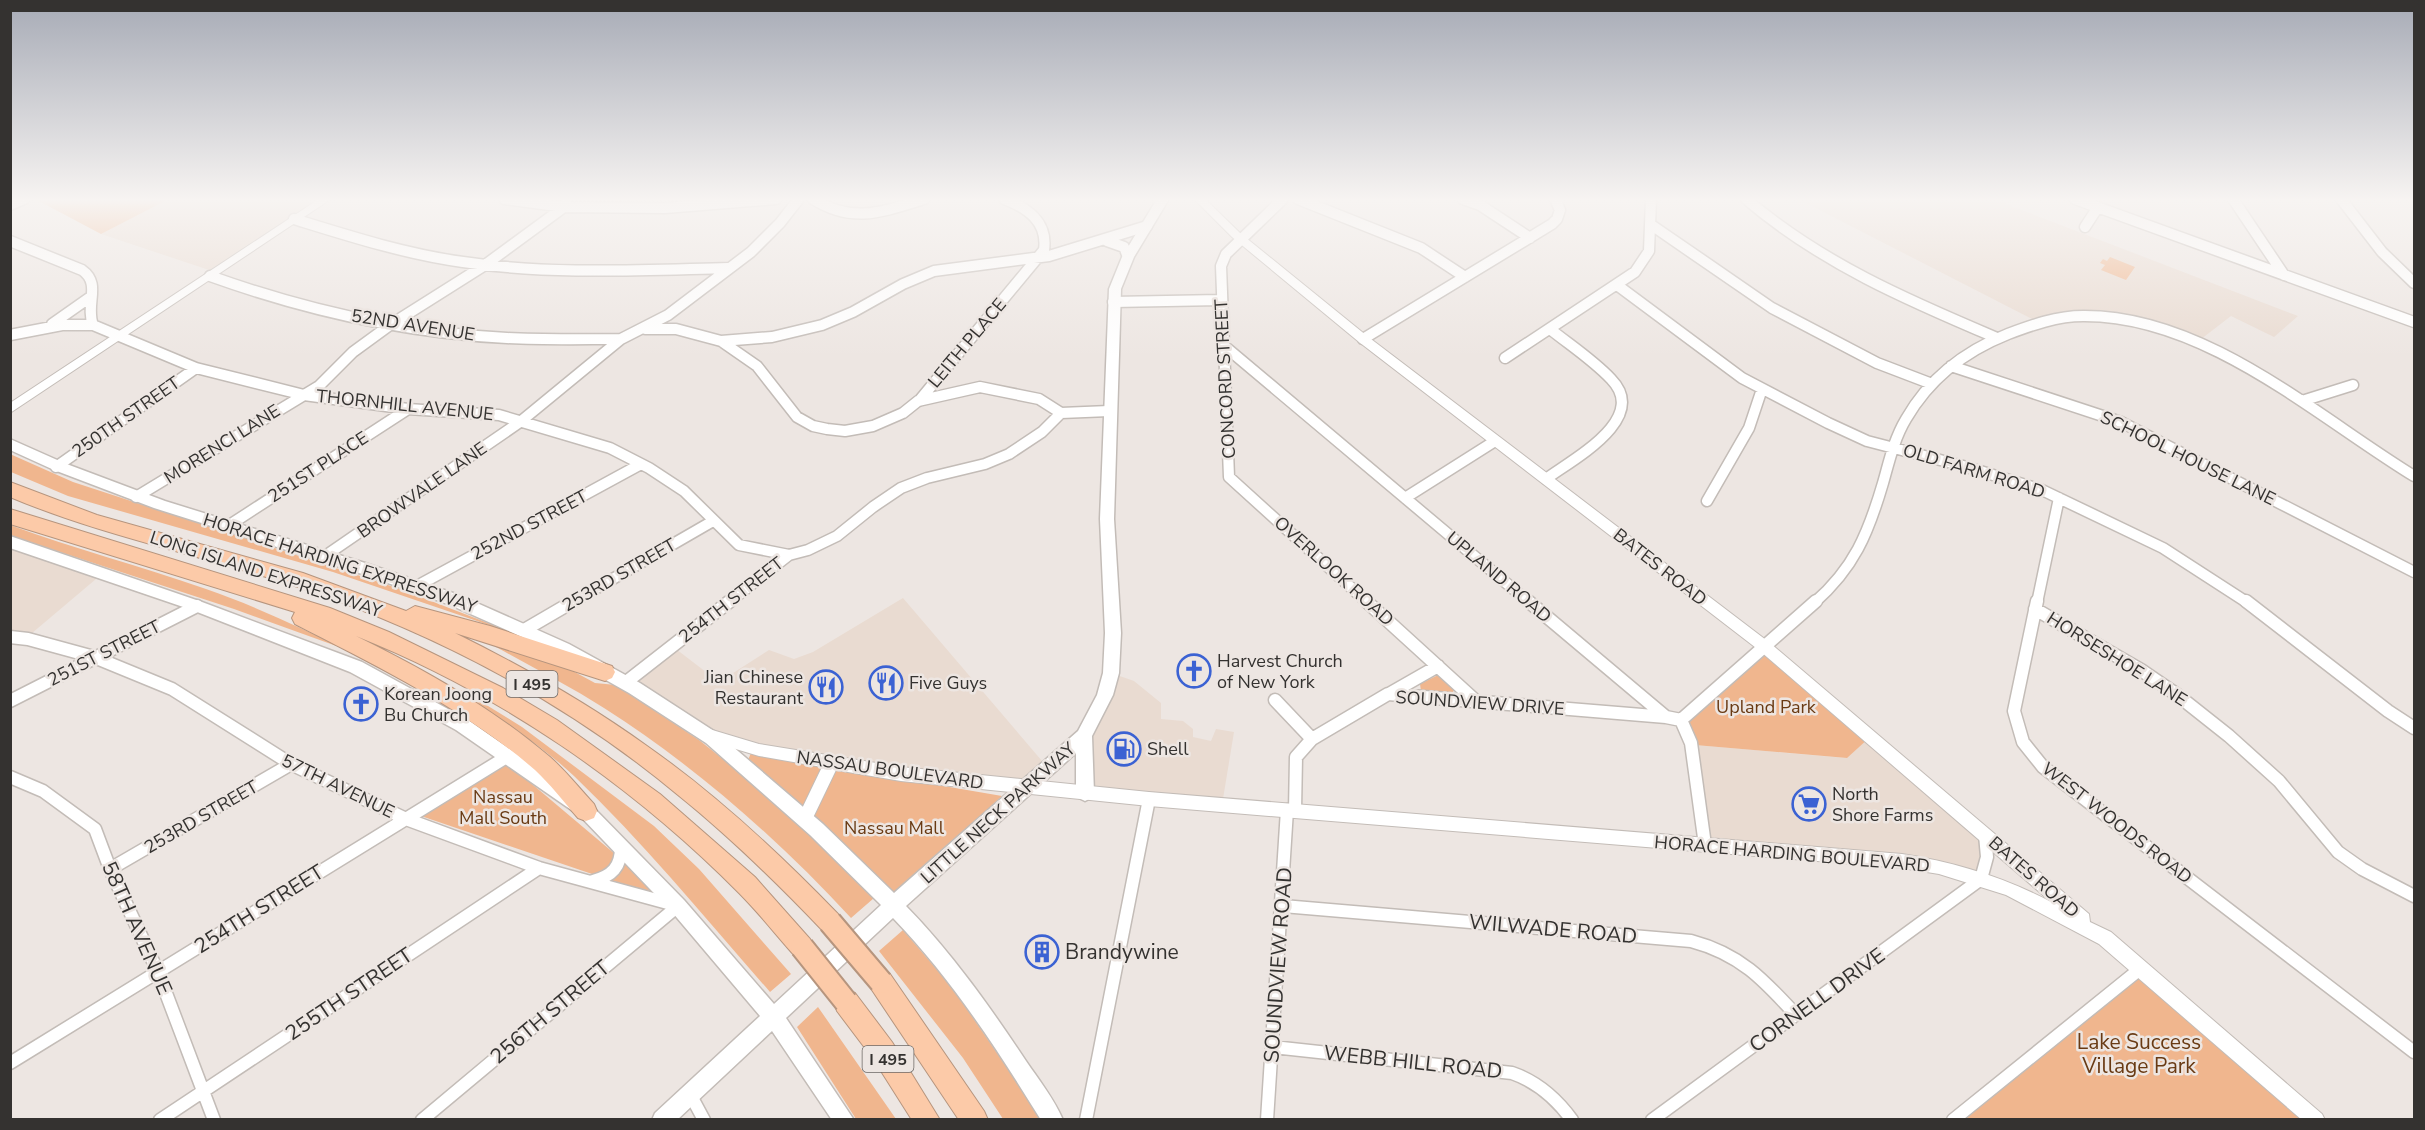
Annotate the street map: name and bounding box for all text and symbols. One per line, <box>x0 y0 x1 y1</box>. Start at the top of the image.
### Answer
street label: LEITH PLACE <box>922 293 1012 393</box>
street label: CONCORD STREET <box>1209 298 1241 459</box>
street label: 52ND AVENUE <box>349 303 477 347</box>
street label: 250TH STREET <box>67 371 185 463</box>
street label: THORNHILL AVENUE <box>315 384 495 426</box>
street label: MORENCI LANE <box>159 399 285 489</box>
street label: SCHOOL HOUSE LANE <box>2096 405 2280 511</box>
street label: 251ST PLACE <box>263 426 373 508</box>
street label: BROWVALE LANE <box>352 436 492 544</box>
street label: OLD FARM ROAD <box>1900 438 2048 504</box>
street label: 252ND STREET <box>466 484 592 566</box>
street label: HORACE HARDING EXPRESSWAY <box>200 507 480 619</box>
street label: OVERLOOK ROAD <box>1269 511 1399 631</box>
street label: BATES ROAD <box>1608 523 1712 611</box>
street label: LONG ISLAND EXPRESSWAY <box>147 525 385 623</box>
street label: UPLAND ROAD <box>1441 526 1557 628</box>
street label: 253RD STREET <box>558 533 680 617</box>
street label: 254TH STREET <box>674 551 788 648</box>
street label: HORSESHOE LANE <box>2042 606 2192 712</box>
street label: 251ST STREET <box>43 614 165 692</box>
place label: Harvest Church of New York <box>1217 649 1343 694</box>
church icon: Harvest Church of New York <box>1176 653 1212 689</box>
place label: Jian Chinese Restaurant <box>703 665 804 710</box>
restaurant icon: Five Guys <box>868 665 904 701</box>
restaurant icon: Jian Chinese Restaurant <box>808 669 844 705</box>
road number: I 495 <box>506 671 558 697</box>
place label: Five Guys <box>909 671 987 695</box>
place label: Korean Joong Bu Church <box>384 682 492 727</box>
street label: SOUNDVIEW DRIVE <box>1395 685 1565 721</box>
church icon: Korean Joong Bu Church <box>343 686 379 722</box>
park label: Upland Park <box>1716 695 1817 719</box>
fuel station icon: Shell <box>1106 731 1142 767</box>
street label: LITTLE NECK PARKWAY <box>915 737 1081 889</box>
place label: Shell <box>1147 737 1189 761</box>
street label: NASSAU BOULEVARD <box>795 745 985 795</box>
street label: 57TH AVENUE <box>278 748 398 824</box>
street label: WEST WOODS ROAD <box>2037 757 2197 889</box>
street label: 253RD STREET <box>140 775 262 859</box>
place label: North Shore Farms <box>1832 782 1933 827</box>
park label: Nassau Mall South <box>459 785 547 830</box>
supermarket icon: North Shore Farms <box>1791 786 1827 822</box>
park label: Nassau Mall <box>844 816 945 840</box>
street label: HORACE HARDING BOULEVARD <box>1653 830 1931 878</box>
street label: BATES ROAD <box>1984 831 2084 923</box>
street label: 58TH AVENUE <box>95 857 179 999</box>
street label: 254TH STREET <box>189 858 329 960</box>
street label: SOUNDVIEW ROAD <box>1257 866 1299 1064</box>
street label: WILWADE ROAD <box>1468 908 1638 950</box>
building icon: Brandywine <box>1024 934 1060 970</box>
place label: Brandywine <box>1065 938 1179 966</box>
street label: 255TH STREET <box>280 941 418 1047</box>
street label: CORNELL DRIVE <box>1743 941 1891 1059</box>
street label: 256TH STREET <box>484 953 616 1070</box>
park label: Lake Success Village Park <box>2077 1028 2201 1080</box>
street label: WEBB HILL ROAD <box>1322 1039 1504 1085</box>
road number: I 495 <box>862 1046 914 1072</box>

